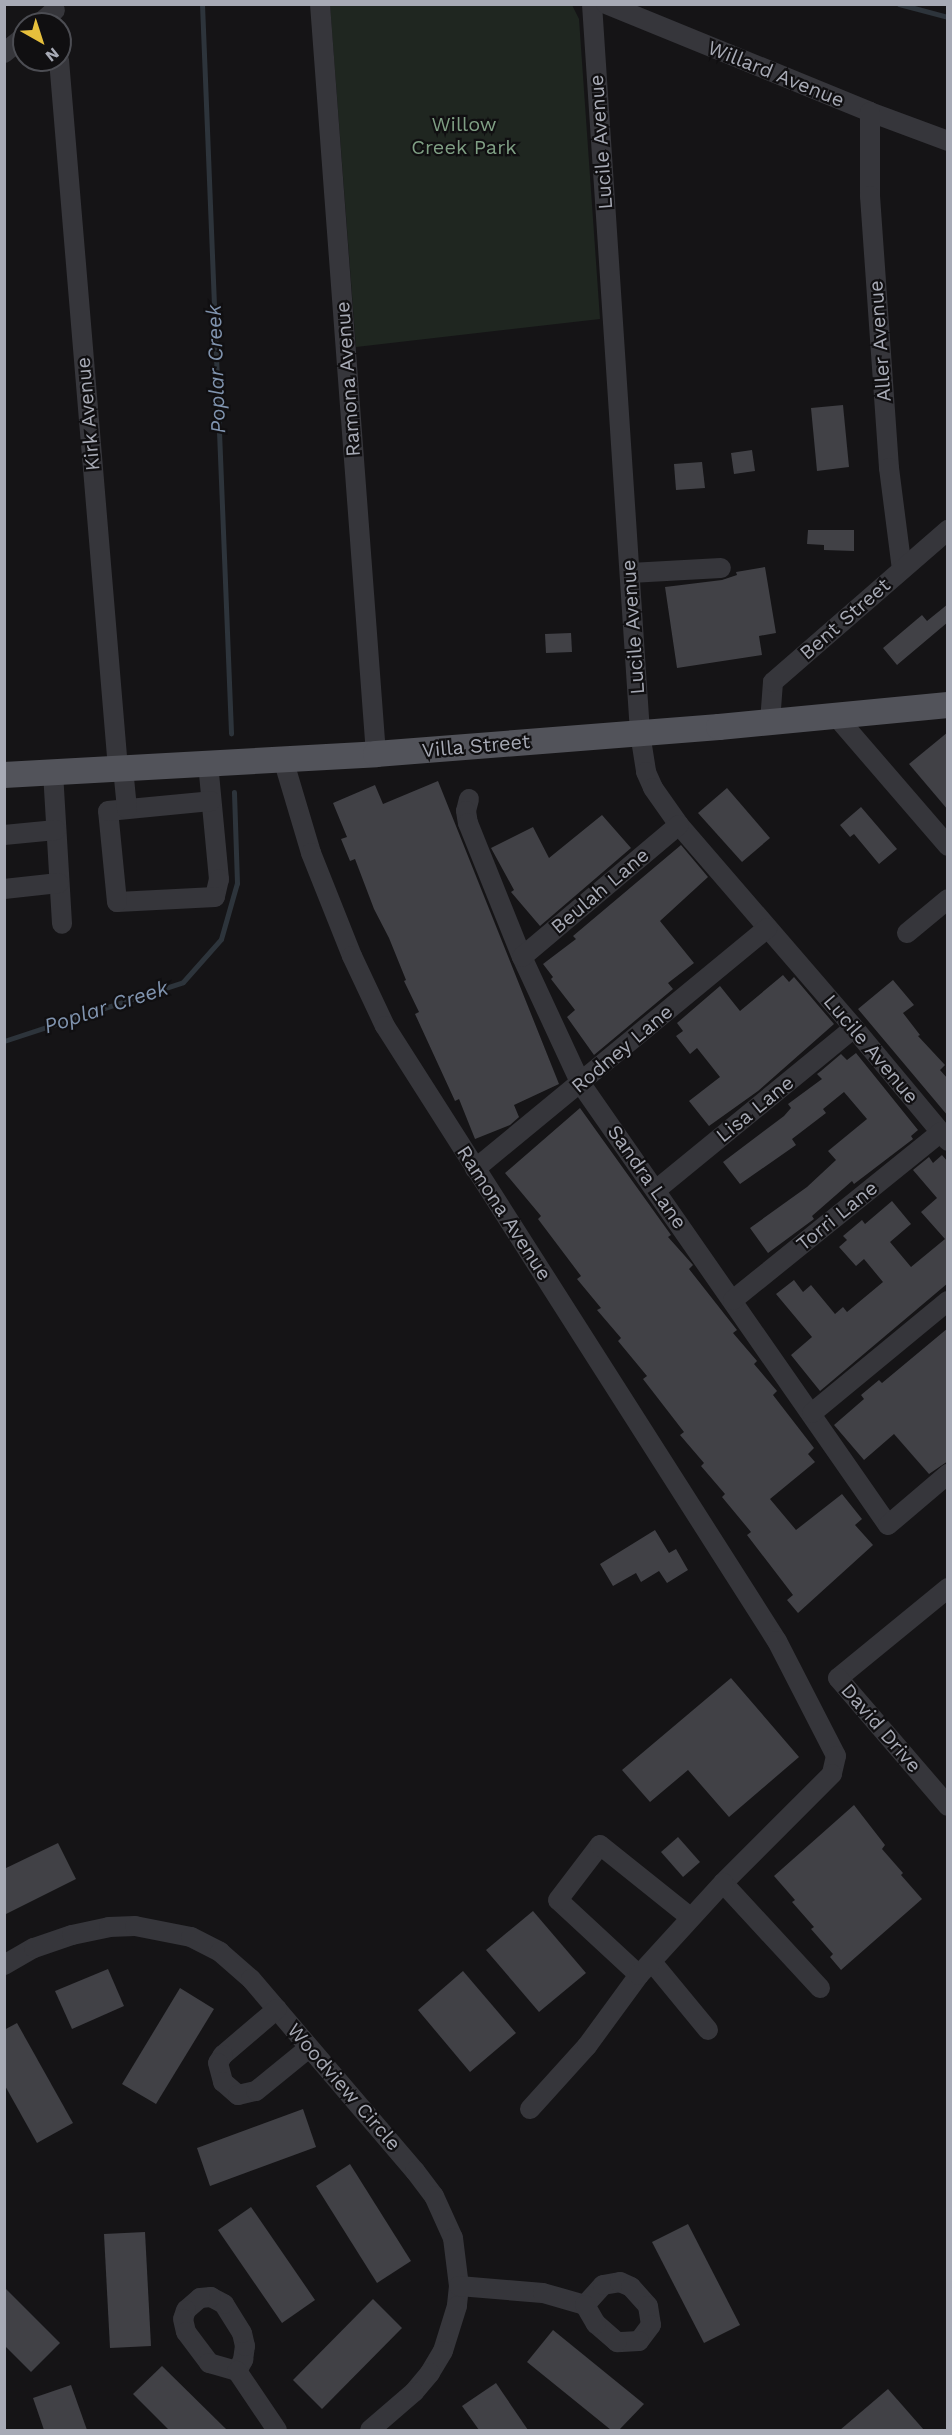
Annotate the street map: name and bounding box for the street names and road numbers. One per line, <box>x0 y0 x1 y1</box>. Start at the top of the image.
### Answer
street label: Willard Avenue <box>704 36 848 112</box>
street label: Lucile Avenue <box>584 73 618 211</box>
street label: Aller Avenue <box>864 279 896 403</box>
street label: Ramona Avenue <box>331 300 365 458</box>
street label: Kirk Avenue <box>71 355 105 473</box>
street label: Lucile Avenue <box>616 558 650 696</box>
street label: Bent Street <box>795 573 895 665</box>
street label: Villa Street <box>421 729 531 763</box>
street label: Beulah Lane <box>546 843 654 939</box>
street label: Lucile Avenue <box>818 989 924 1109</box>
street label: Rodney Lane <box>566 1000 678 1098</box>
street label: Lisa Lane <box>711 1070 799 1148</box>
street label: Sandra Lane <box>602 1120 692 1234</box>
street label: Ramona Avenue <box>451 1141 557 1285</box>
street label: Torri Lane <box>792 1176 882 1256</box>
street label: David Drive <box>836 1679 926 1777</box>
street label: Woodview Circle <box>282 2018 406 2156</box>

